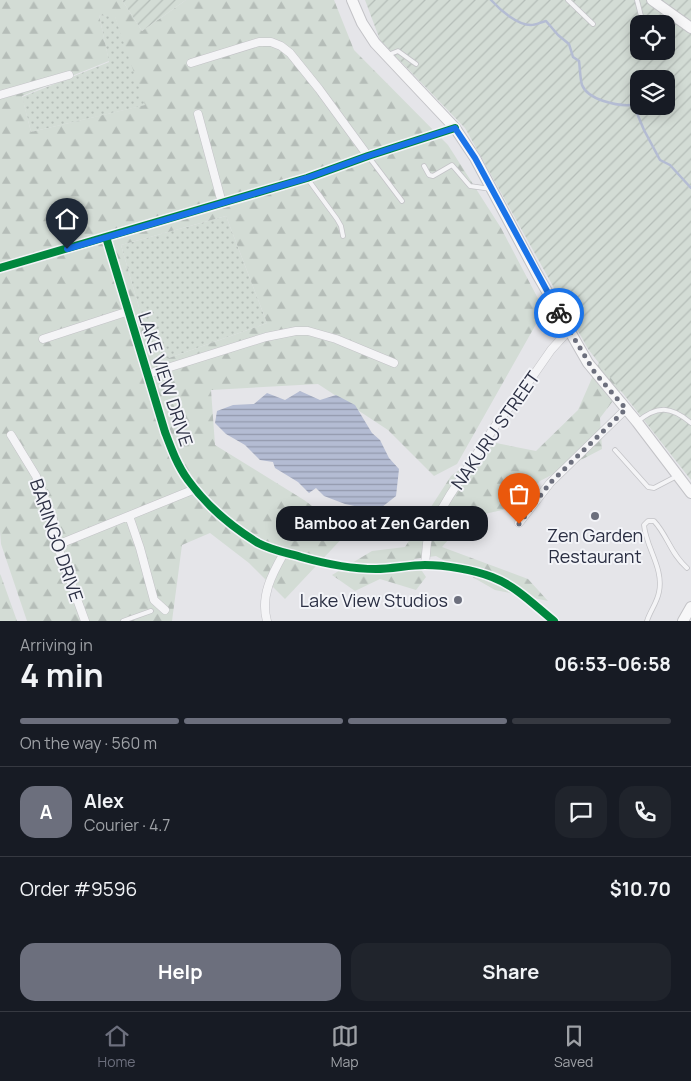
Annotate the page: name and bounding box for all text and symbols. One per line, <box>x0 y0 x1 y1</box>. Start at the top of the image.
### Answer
map controls <box>630 15 675 115</box>
button: locate <box>630 15 675 60</box>
button: layers <box>630 70 675 115</box>
pin <box>46 198 88 249</box>
icon: home <box>53 205 81 233</box>
courier <box>534 288 584 338</box>
icon: bike <box>545 299 573 327</box>
street label: LAKE VIEW DRIVE <box>133 309 199 449</box>
street label: NAKURU STREET <box>445 366 545 494</box>
pin <box>498 473 540 524</box>
street label: BARINGO DRIVE <box>25 475 89 605</box>
icon: bag <box>505 480 533 508</box>
callout: Bamboo at Zen Garden <box>276 506 489 542</box>
marker: Zen Garden Restaurant <box>589 510 601 522</box>
text: Bamboo at Zen Garden <box>294 512 470 534</box>
place label: Zen Garden Restaurant <box>547 523 643 568</box>
place label: Lake View Studios <box>300 588 448 612</box>
marker: Lake View Studios <box>452 594 464 606</box>
text: Arriving in <box>20 634 93 656</box>
text: 06:53–06:58 <box>554 651 671 677</box>
text: 4 min <box>20 653 104 697</box>
text: On the way · 560 m <box>20 732 157 754</box>
button: chat <box>555 786 607 838</box>
button: phone <box>619 786 671 838</box>
text: Alex <box>84 788 124 814</box>
text: A <box>40 799 52 825</box>
text: Courier · 4.7 <box>84 814 170 836</box>
text: Order #9596 <box>20 876 137 902</box>
text: $10.70 <box>610 876 671 902</box>
button: Help <box>20 943 341 1001</box>
button: Share <box>351 943 671 1001</box>
tab: Home <box>98 1022 135 1071</box>
tab: Map <box>331 1022 359 1071</box>
tab: Saved <box>554 1022 593 1071</box>

